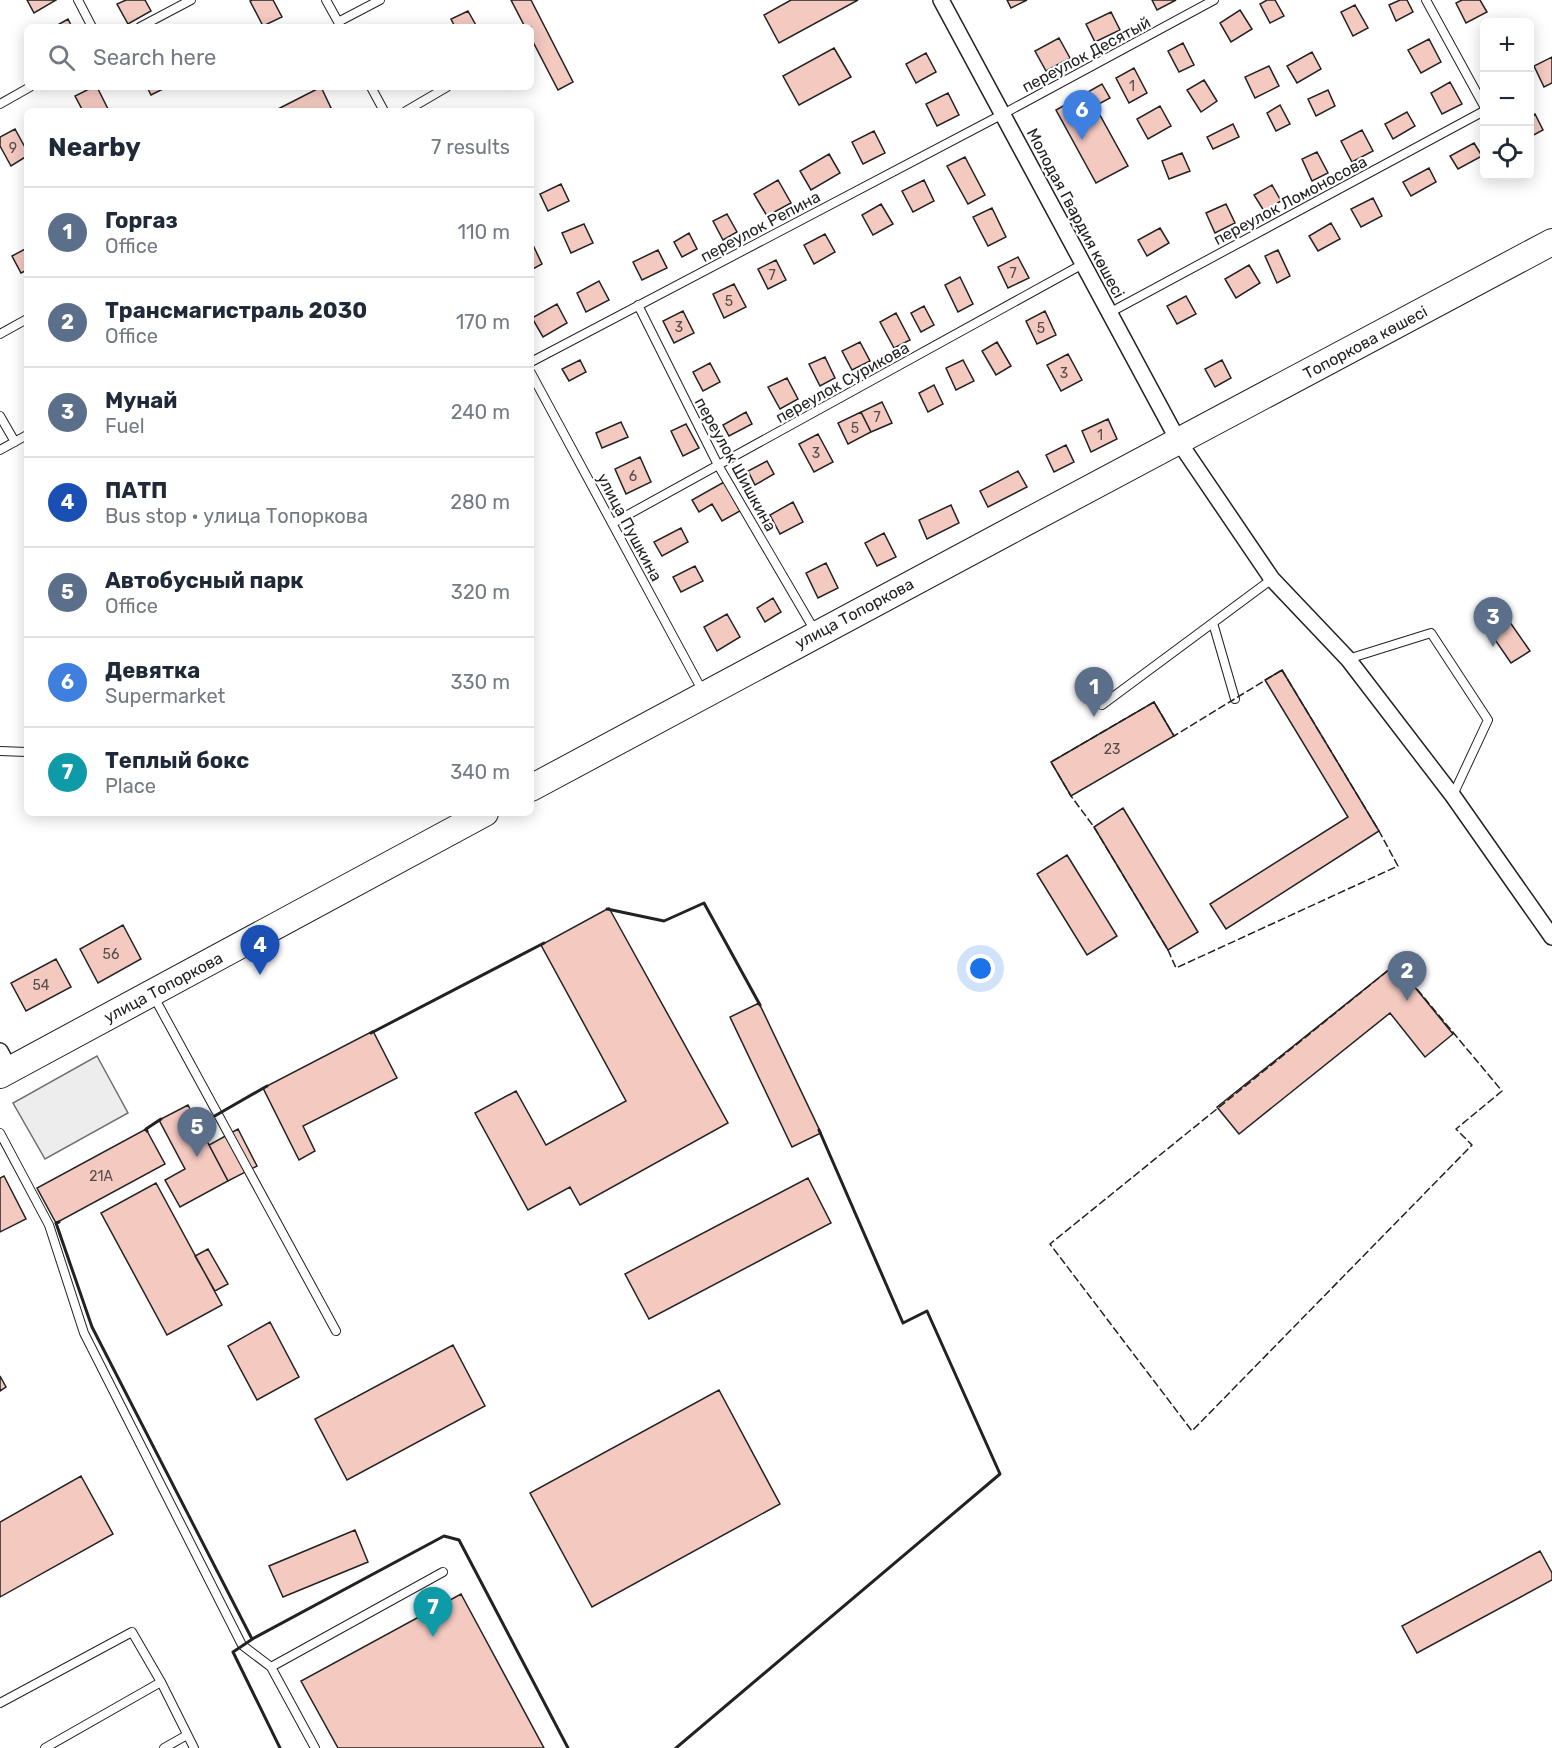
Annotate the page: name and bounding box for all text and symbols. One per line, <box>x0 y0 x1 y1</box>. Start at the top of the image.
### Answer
street label: переулок Десятый <box>1019 12 1154 96</box>
map controls <box>1480 18 1534 180</box>
button: + <box>1480 18 1534 72</box>
search box <box>24 24 534 90</box>
icon: search <box>45 41 78 74</box>
text: Search here <box>93 44 216 71</box>
button: − <box>1480 72 1534 126</box>
house number: 1 <box>1129 78 1135 95</box>
pin: 6 <box>1062 90 1102 140</box>
street label: Молодая Гвардия көшесі <box>1023 125 1128 301</box>
button: locate <box>1480 126 1534 180</box>
text: Nearby <box>48 132 141 163</box>
text: 7 results <box>431 135 510 159</box>
house number: 9 <box>9 140 17 157</box>
street label: переулок Ломоносова <box>1210 152 1370 249</box>
street label: переулок Репина <box>697 187 823 266</box>
text: Горгаз <box>105 207 178 234</box>
text: 1 <box>63 220 72 244</box>
text: 110 m <box>458 220 510 244</box>
text: Office <box>105 234 158 258</box>
house number: 7 <box>1009 265 1017 282</box>
house number: 7 <box>768 267 776 284</box>
house number: 5 <box>725 293 733 310</box>
text: Трансмагистраль 2030 <box>105 297 367 324</box>
street label: Топоркова көшесі <box>1300 302 1431 383</box>
text: 2 <box>61 310 74 334</box>
text: 170 m <box>456 310 510 334</box>
house number: 3 <box>675 319 683 336</box>
house number: 5 <box>1037 320 1045 337</box>
text: Office <box>105 324 158 348</box>
street label: переулок Сурикова <box>772 338 912 427</box>
house number: 3 <box>1060 365 1068 382</box>
text: Мунай <box>105 387 177 414</box>
street label: переулок Шишкина <box>691 394 780 535</box>
text: 3 <box>61 400 74 424</box>
text: 240 m <box>451 400 510 424</box>
house number: 7 <box>873 409 881 426</box>
text: Fuel <box>105 414 145 438</box>
house number: 5 <box>851 420 859 437</box>
house number: 1 <box>1097 427 1103 444</box>
house number: 3 <box>812 445 820 462</box>
house number: 6 <box>629 468 637 485</box>
street label: улица Пушкина <box>593 470 666 585</box>
text: ПАТП <box>105 477 167 504</box>
text: 4 <box>61 490 74 514</box>
text: 280 m <box>450 490 510 514</box>
text: Bus stop · улица Топоркова <box>105 504 368 528</box>
text: Автобусный парк <box>105 567 304 594</box>
street label: улица Топоркова <box>792 574 917 653</box>
text: 5 <box>61 580 74 604</box>
text: 320 m <box>451 580 510 604</box>
text: Office <box>105 594 158 618</box>
pin: 3 <box>1474 598 1512 647</box>
text: Девятка <box>105 657 200 684</box>
pin: 1 <box>1074 668 1114 717</box>
text: 6 <box>61 670 74 694</box>
text: 330 m <box>451 670 510 694</box>
text: Supermarket <box>105 684 225 708</box>
house number: 23 <box>1104 741 1120 758</box>
text: Теплый бокс <box>105 747 249 774</box>
text: 7 <box>62 760 73 784</box>
text: 340 m <box>450 760 510 784</box>
text: Place <box>105 774 156 798</box>
pin: 4 <box>240 926 280 975</box>
house number: 56 <box>103 946 119 963</box>
street label: улица Топоркова <box>101 948 226 1027</box>
pin: 2 <box>1388 952 1426 1001</box>
your location <box>966 954 995 983</box>
house number: 54 <box>32 977 50 994</box>
pin: 5 <box>178 1108 216 1157</box>
house number: 21А <box>89 1168 113 1185</box>
pin: 7 <box>414 1588 452 1637</box>

